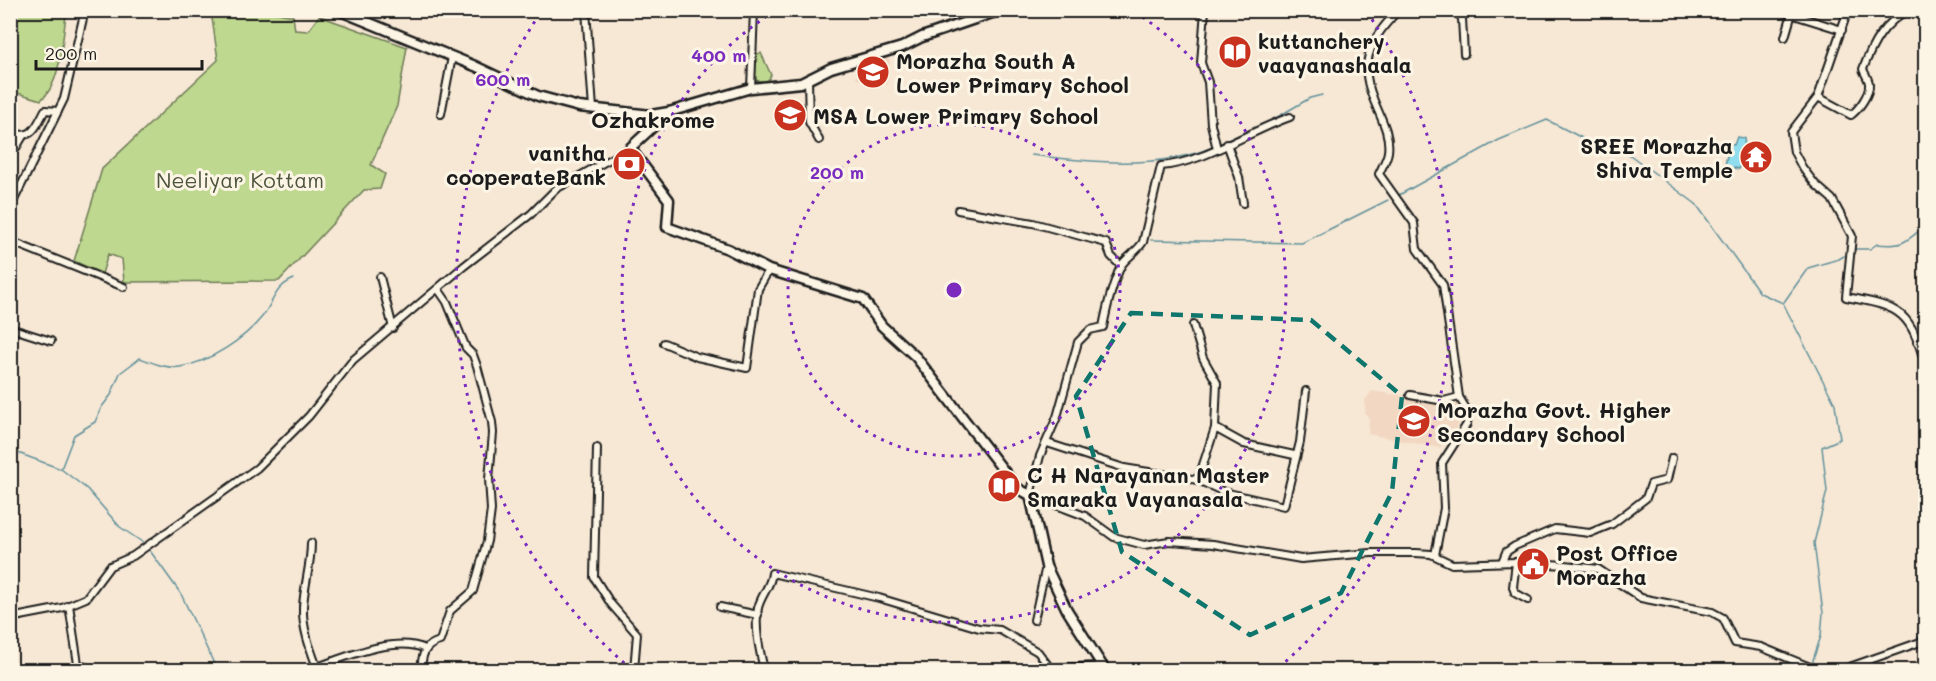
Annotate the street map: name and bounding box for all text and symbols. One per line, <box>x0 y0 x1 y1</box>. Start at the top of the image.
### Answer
place label: kuttanchery vaayanashaala <box>1258 27 1412 79</box>
scale bar <box>36 33 202 71</box>
library icon: kuttanchery vaayanashaala <box>1217 34 1253 70</box>
text: 200 m <box>45 41 97 65</box>
text: 400 m <box>691 43 747 67</box>
place label: Morazha South A Lower Primary School <box>896 47 1129 99</box>
school or university icon: Morazha South A Lower Primary School <box>855 54 891 90</box>
text: 600 m <box>476 67 530 91</box>
school or university icon: MSA Lower Primary School <box>772 97 808 133</box>
place label: MSA Lower Primary School <box>813 102 1098 130</box>
district label: Ozhakrome <box>591 105 715 134</box>
place label: SREE Morazha Shiva Temple <box>1580 132 1733 183</box>
place label: vanitha cooperateBank <box>446 139 606 190</box>
temple icon: SREE Morazha Shiva Temple <box>1738 139 1774 175</box>
bank icon: vanitha cooperateBank <box>611 146 647 182</box>
text: 200 m <box>810 160 864 184</box>
park label: Neeliyar Kottam <box>156 166 324 193</box>
centre of rings <box>944 280 964 300</box>
place label: Morazha Govt. Higher Secondary School <box>1437 396 1671 448</box>
school or university icon: Morazha Govt. Higher Secondary School <box>1396 403 1432 439</box>
place label: C H Narayanan Master Smaraka Vayanasala <box>1027 461 1269 513</box>
library icon: C H Narayanan Master Smaraka Vayanasala <box>986 468 1022 504</box>
place label: Post Office Morazha <box>1556 539 1678 590</box>
public building icon: Post Office Morazha <box>1515 546 1551 582</box>

